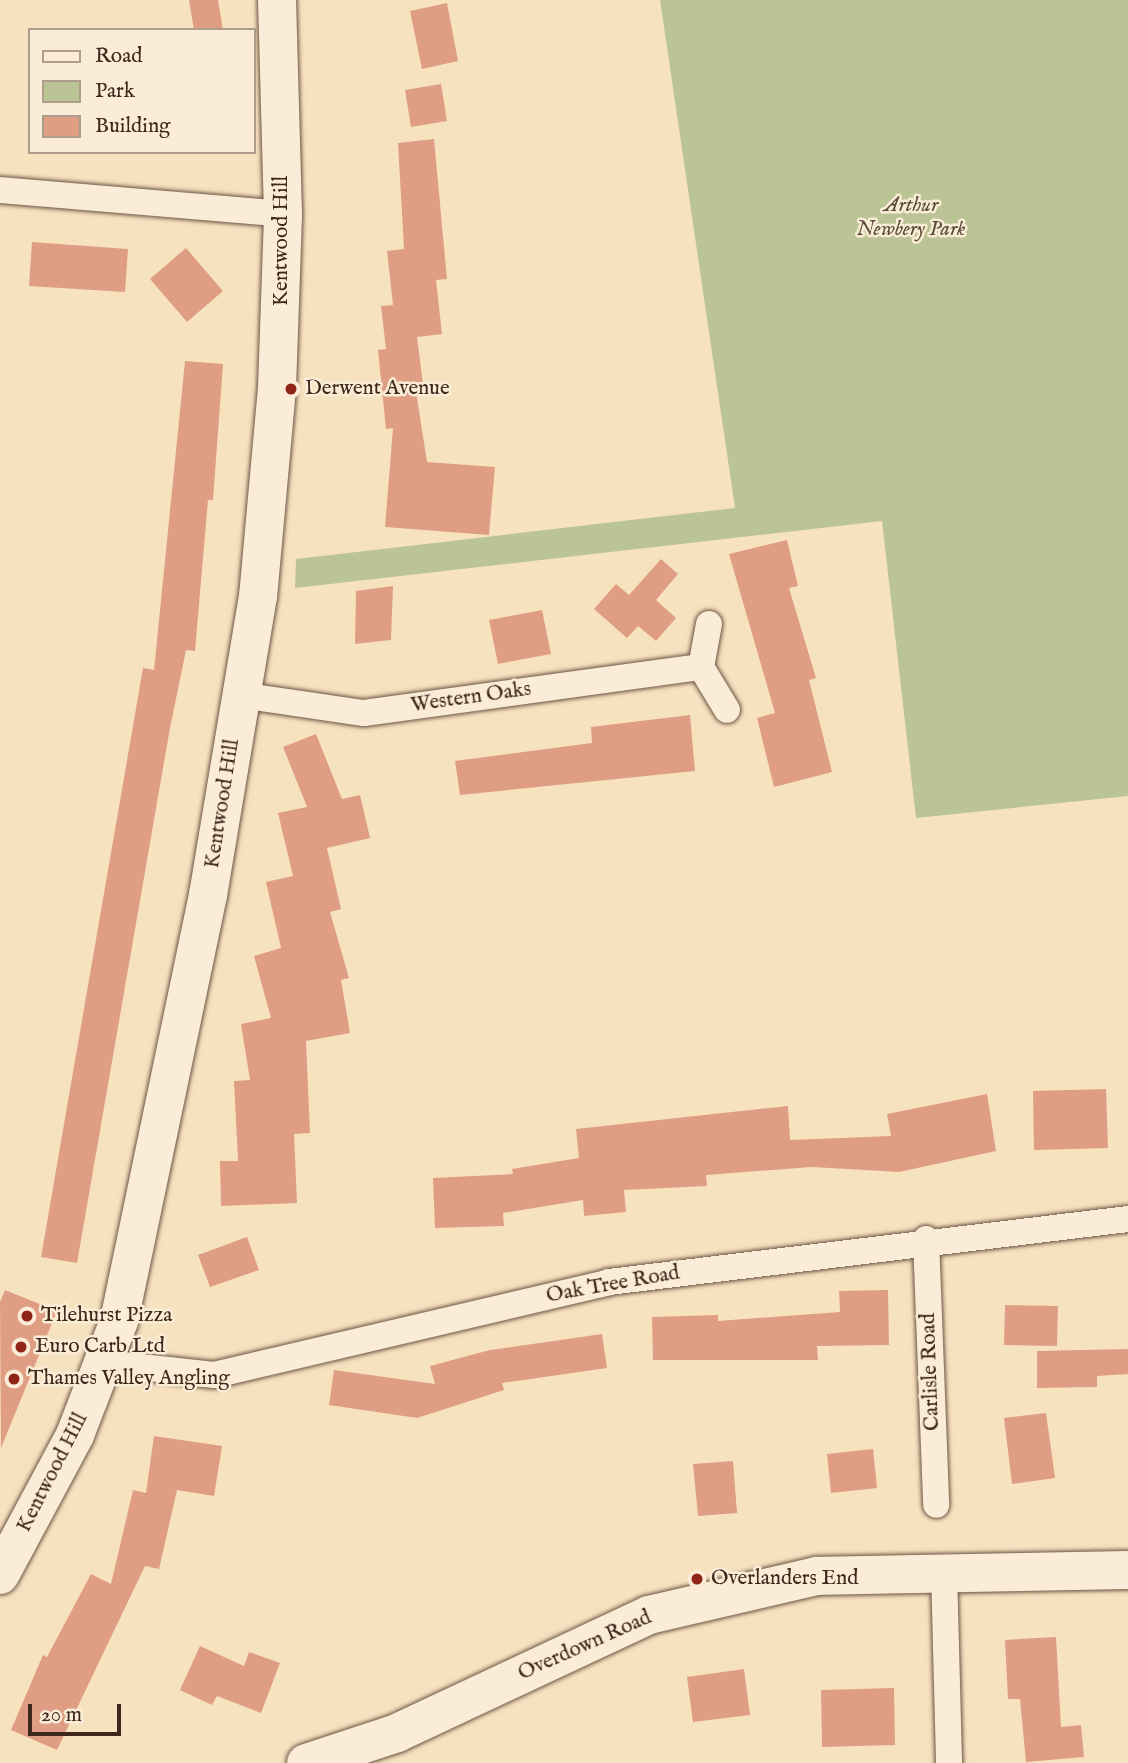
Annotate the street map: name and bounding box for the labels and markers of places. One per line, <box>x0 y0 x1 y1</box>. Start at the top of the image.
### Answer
place label: Derwent Avenue <box>305 376 450 402</box>
marker: Derwent Avenue <box>283 381 299 397</box>
place label: Tilehurst Pizza <box>41 1303 172 1329</box>
marker: Tilehurst Pizza <box>19 1308 35 1324</box>
place label: Euro Carb Ltd <box>35 1334 165 1360</box>
marker: Euro Carb Ltd <box>13 1339 29 1355</box>
place label: Thames Valley Angling <box>28 1366 230 1392</box>
marker: Thames Valley Angling <box>6 1371 22 1387</box>
place label: Overlanders End <box>711 1566 858 1592</box>
marker: Overlanders End <box>689 1571 705 1587</box>

